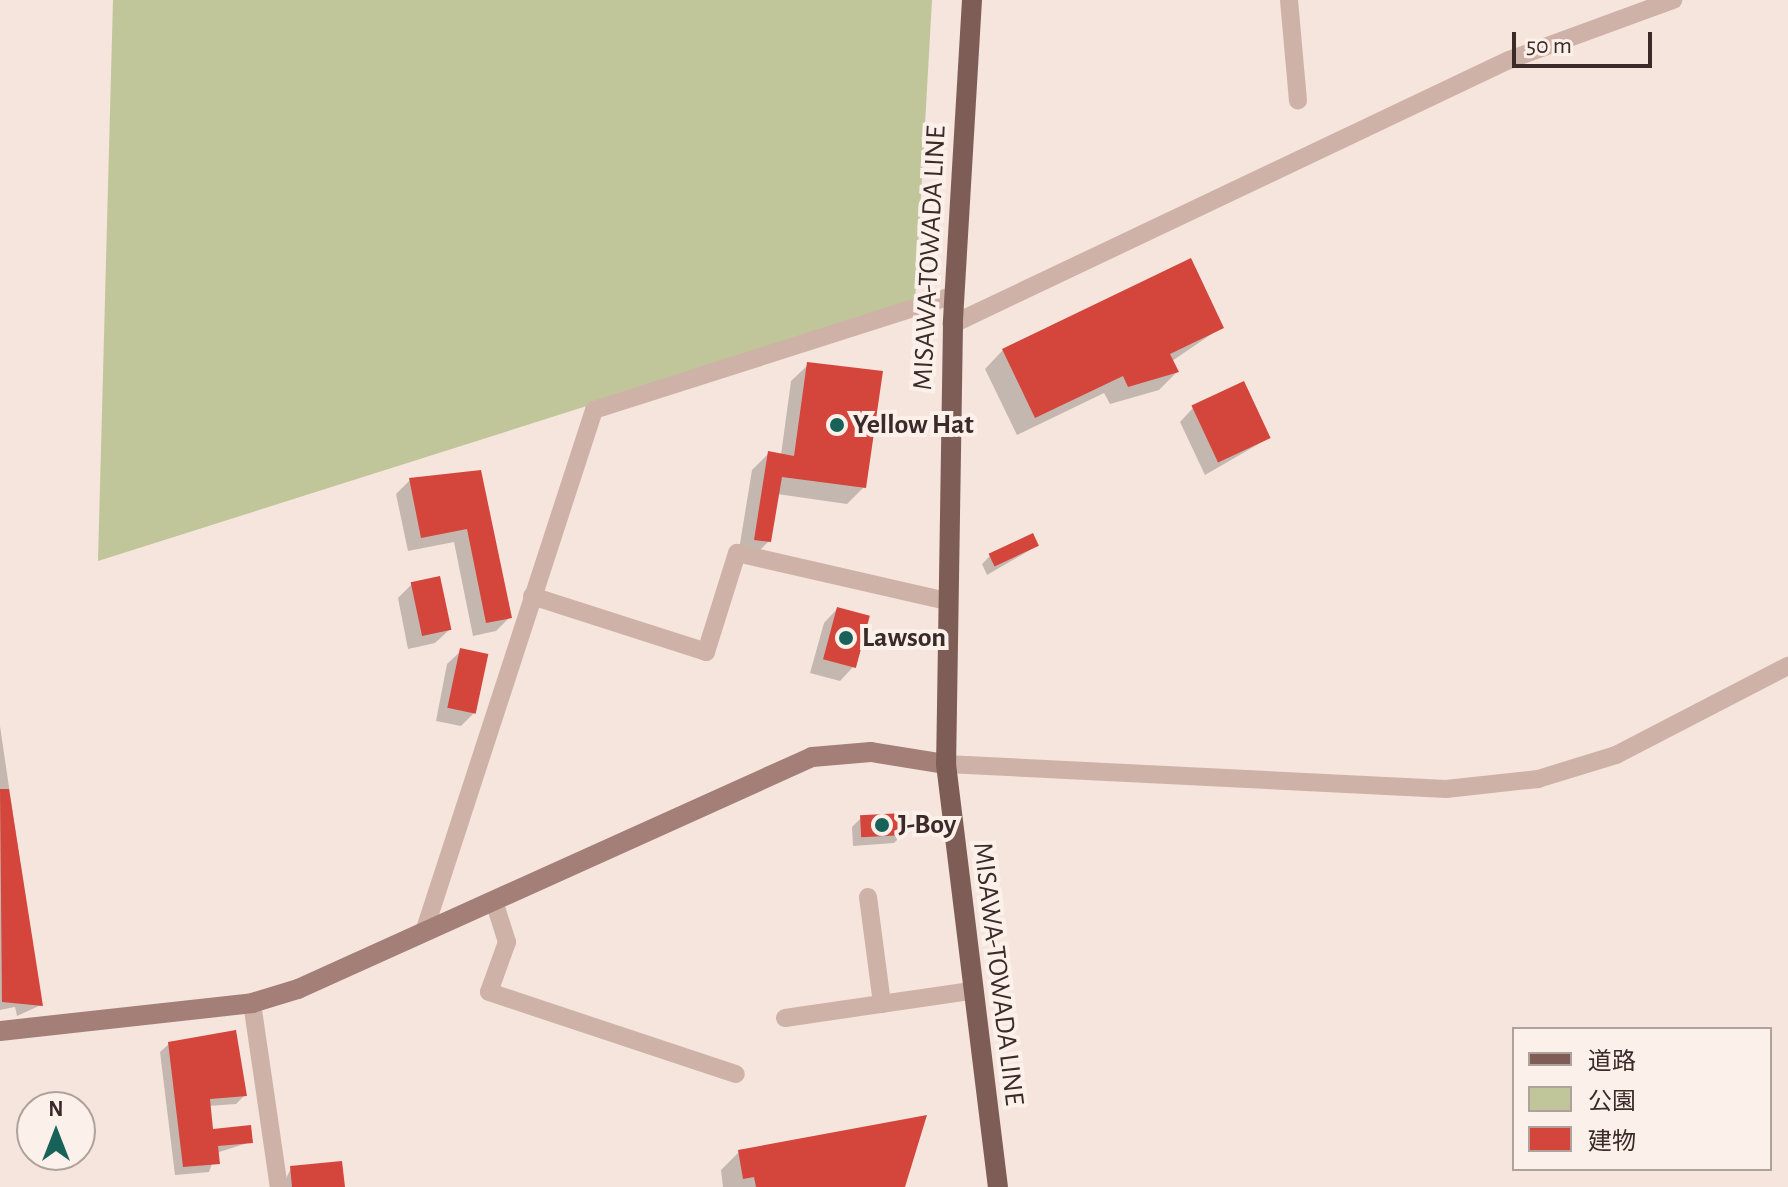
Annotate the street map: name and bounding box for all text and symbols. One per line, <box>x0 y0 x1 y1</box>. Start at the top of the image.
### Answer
scale bar <box>1516 16 1656 66</box>
text: 50 m <box>1526 34 1572 58</box>
street label: MISAWA-TOWADA LINE <box>906 125 954 391</box>
place label: Yellow Hat <box>853 408 974 442</box>
marker: Yellow Hat <box>828 416 846 434</box>
place label: Lawson <box>862 621 946 655</box>
marker: Lawson <box>837 629 855 647</box>
place label: J-Boy <box>898 808 956 842</box>
marker: J-Boy <box>873 816 891 834</box>
street label: MISAWA-TOWADA LINE <box>965 840 1031 1108</box>
legend <box>1512 1027 1772 1171</box>
text: 道路 <box>1588 1050 1636 1074</box>
text: 公園 <box>1588 1090 1636 1114</box>
north arrow <box>16 1091 96 1171</box>
text: N <box>48 1098 64 1120</box>
text: 建物 <box>1588 1130 1636 1154</box>

